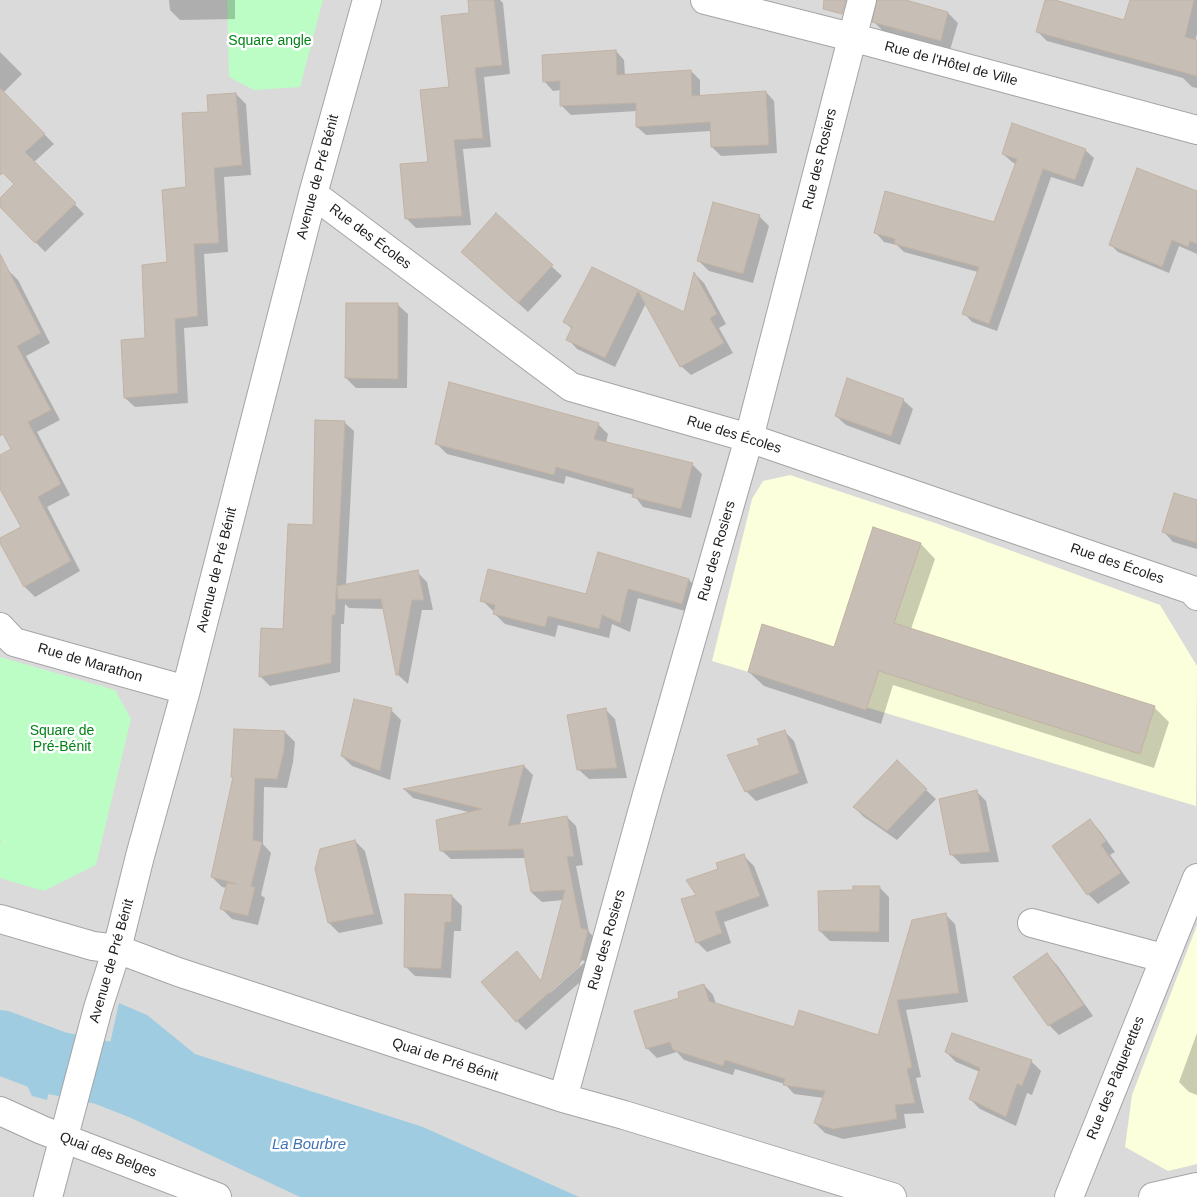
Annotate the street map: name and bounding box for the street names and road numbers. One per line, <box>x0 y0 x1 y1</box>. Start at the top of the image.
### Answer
street label: Rue de l'Hôtel de Ville <box>883 38 1019 90</box>
street label: Rue des Rosiers <box>799 107 841 211</box>
street label: Avenue de Pré Bénit <box>293 113 343 241</box>
street label: Rue des Écoles <box>326 201 414 273</box>
street label: Rue des Écoles <box>685 413 783 457</box>
street label: Rue des Rosiers <box>695 499 739 603</box>
street label: Avenue de Pré Bénit <box>193 506 241 634</box>
street label: Rue des Écoles <box>1068 540 1166 588</box>
street label: Rue de Marathon <box>36 640 144 686</box>
street label: Rue des Rosiers <box>585 888 629 992</box>
street label: Avenue de Pré Bénit <box>86 897 138 1025</box>
street label: Rue des Pâquerettes <box>1084 1014 1148 1142</box>
street label: Quai de Pré Bénit <box>390 1035 500 1085</box>
street label: Quai des Belges <box>57 1129 159 1181</box>

